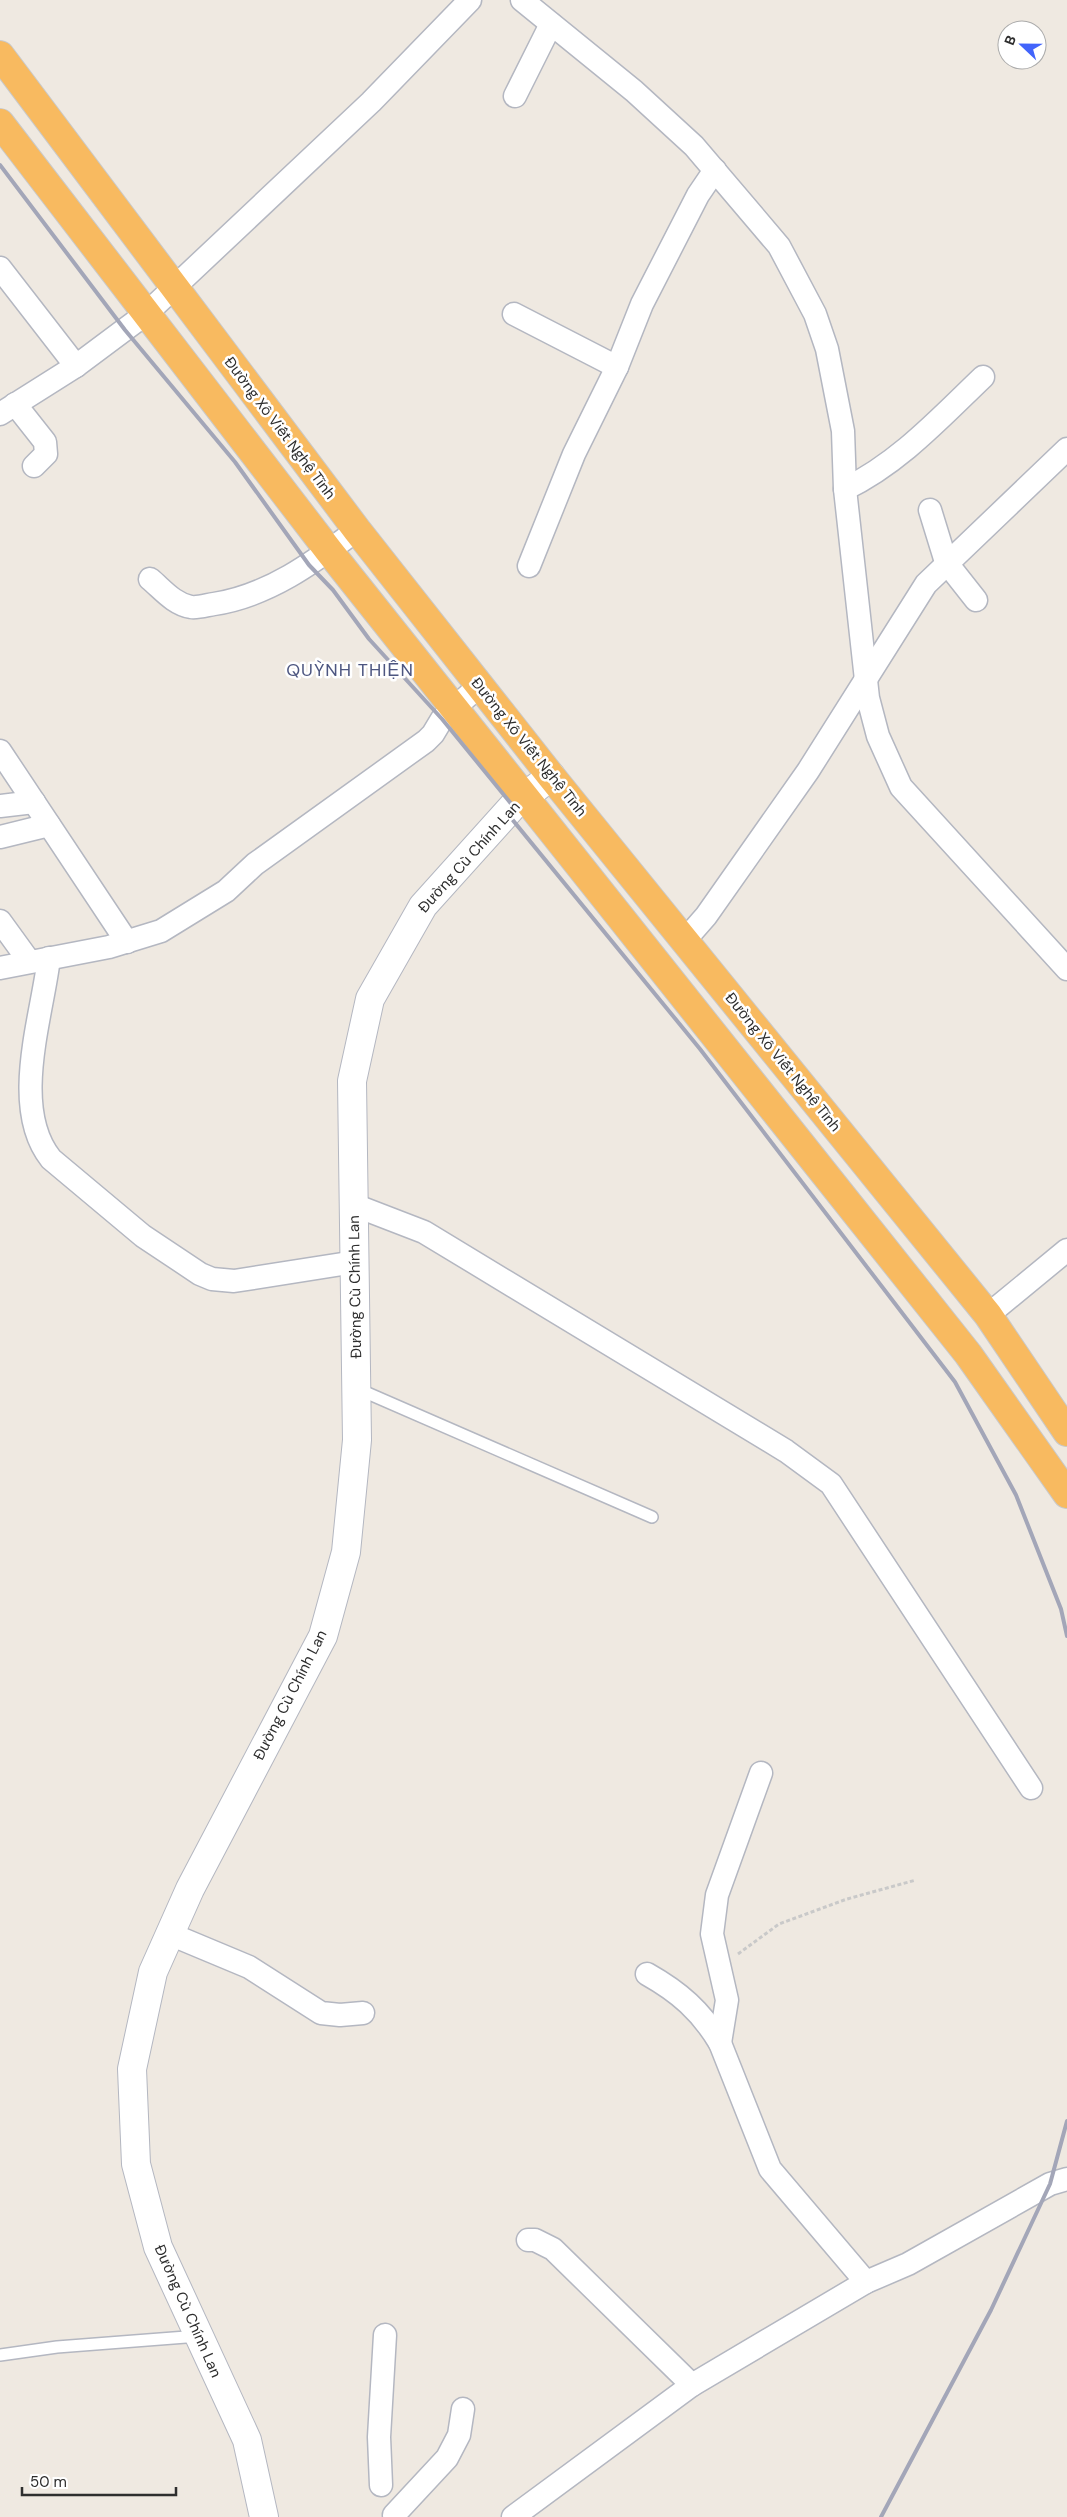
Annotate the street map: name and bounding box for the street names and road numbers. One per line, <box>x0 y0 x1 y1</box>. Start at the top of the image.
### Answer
street label: Đường Xô Viết Nghệ Tĩnh <box>220 353 340 503</box>
street label: Đường Xô Viết Nghệ Tĩnh <box>467 673 591 821</box>
street label: Đường Cù Chính Lan <box>414 797 524 917</box>
street label: Đường Xô Viết Nghệ Tĩnh <box>721 988 845 1136</box>
street label: Đường Cù Chính Lan <box>344 1215 366 1359</box>
street label: Đường Cù Chính Lan <box>249 1627 331 1763</box>
street label: Đường Cù Chính Lan <box>150 2241 226 2381</box>

